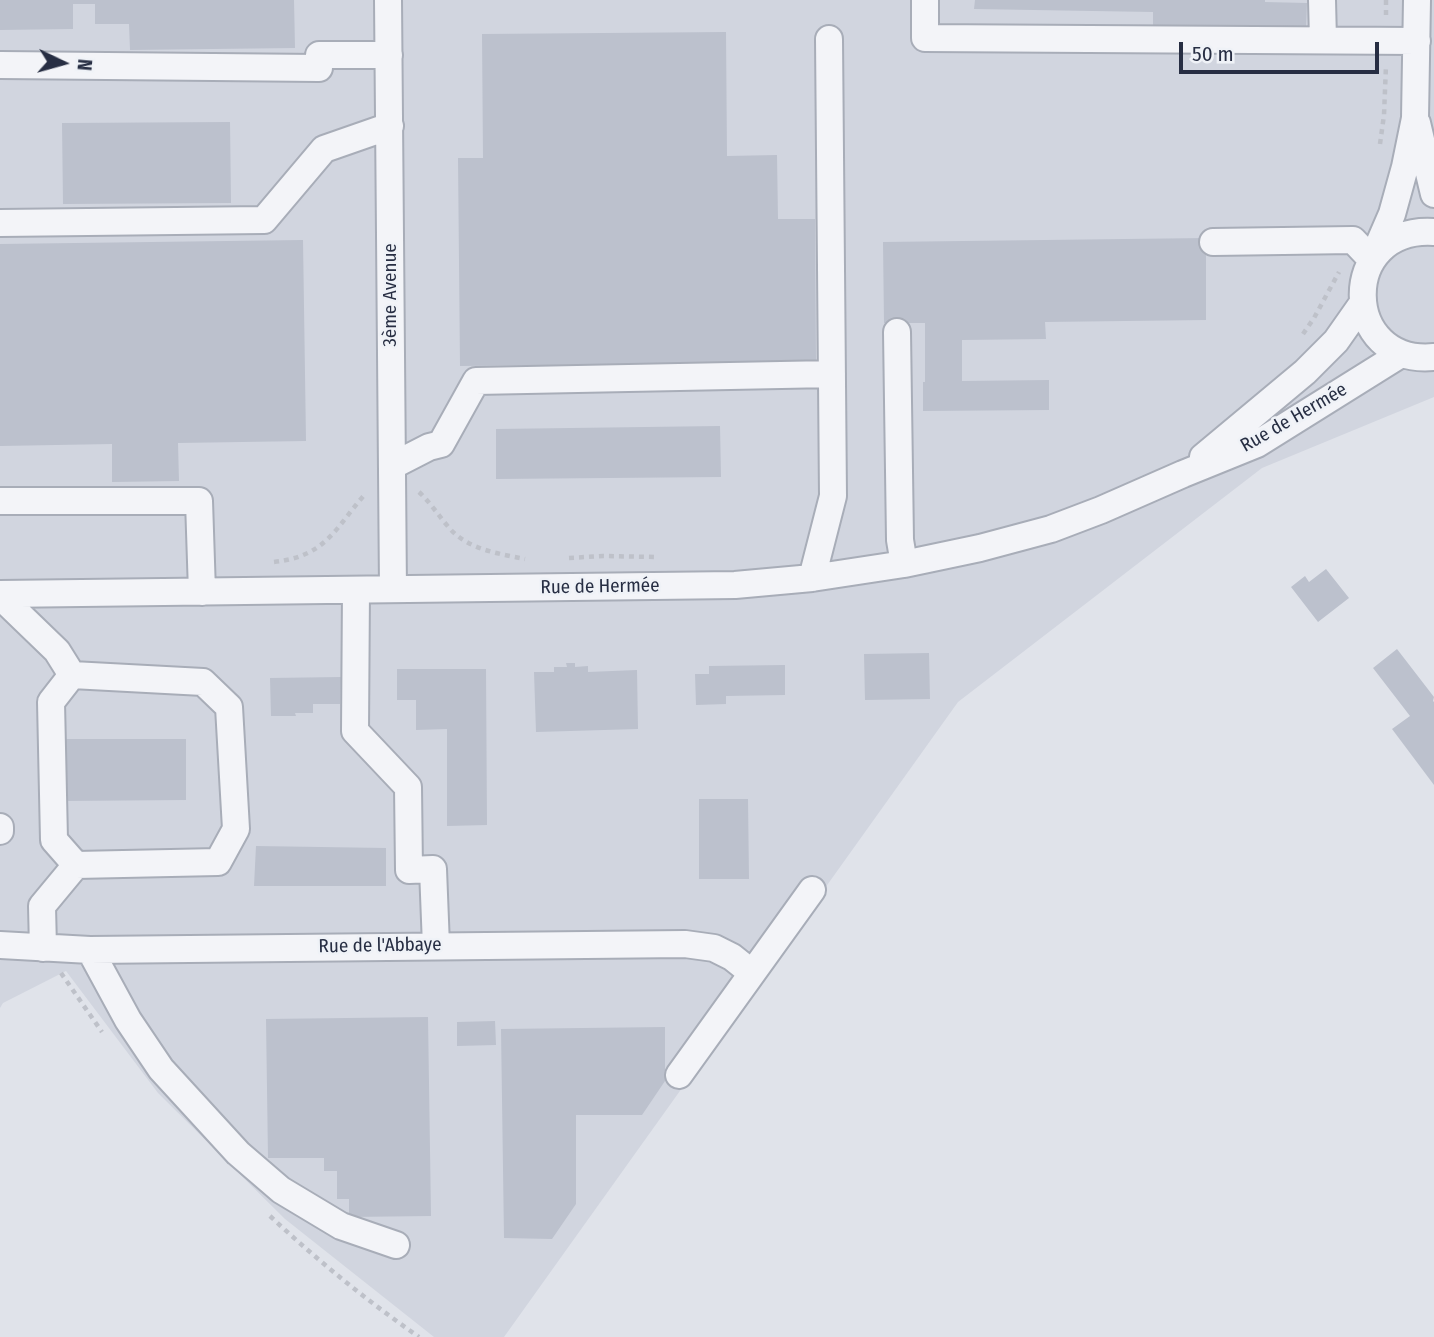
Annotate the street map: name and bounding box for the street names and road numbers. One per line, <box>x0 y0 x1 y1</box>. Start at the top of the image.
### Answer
street label: 3ème Avenue <box>380 243 402 347</box>
street label: Rue de Hermée <box>1237 378 1351 458</box>
street label: Rue de Hermée <box>540 575 660 599</box>
street label: Rue de l'Abbaye <box>318 934 442 958</box>

